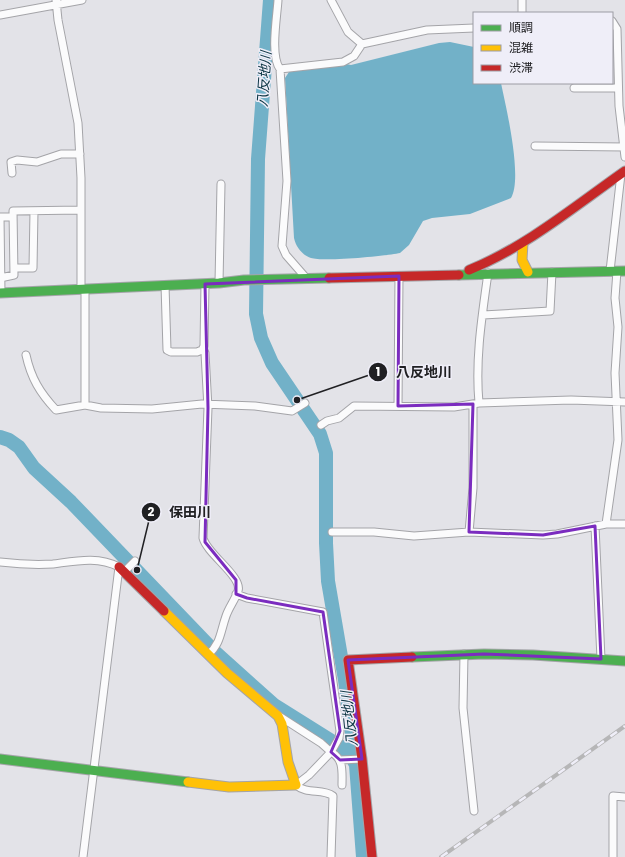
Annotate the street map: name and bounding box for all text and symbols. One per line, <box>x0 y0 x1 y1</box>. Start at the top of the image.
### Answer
legend <box>473 12 613 84</box>
text: 順調 <box>509 19 533 36</box>
text: 混雑 <box>509 39 533 56</box>
water label: 八反地川 <box>252 48 276 108</box>
text: 渋滞 <box>509 59 533 76</box>
callout: 八反地川 <box>368 359 460 385</box>
text: 八反地川 <box>396 362 452 382</box>
text: 1 <box>376 363 380 380</box>
callout: 保田川 <box>141 499 219 525</box>
text: 保田川 <box>169 502 211 522</box>
text: 2 <box>148 503 155 520</box>
water label: 八反地川 <box>336 688 362 748</box>

